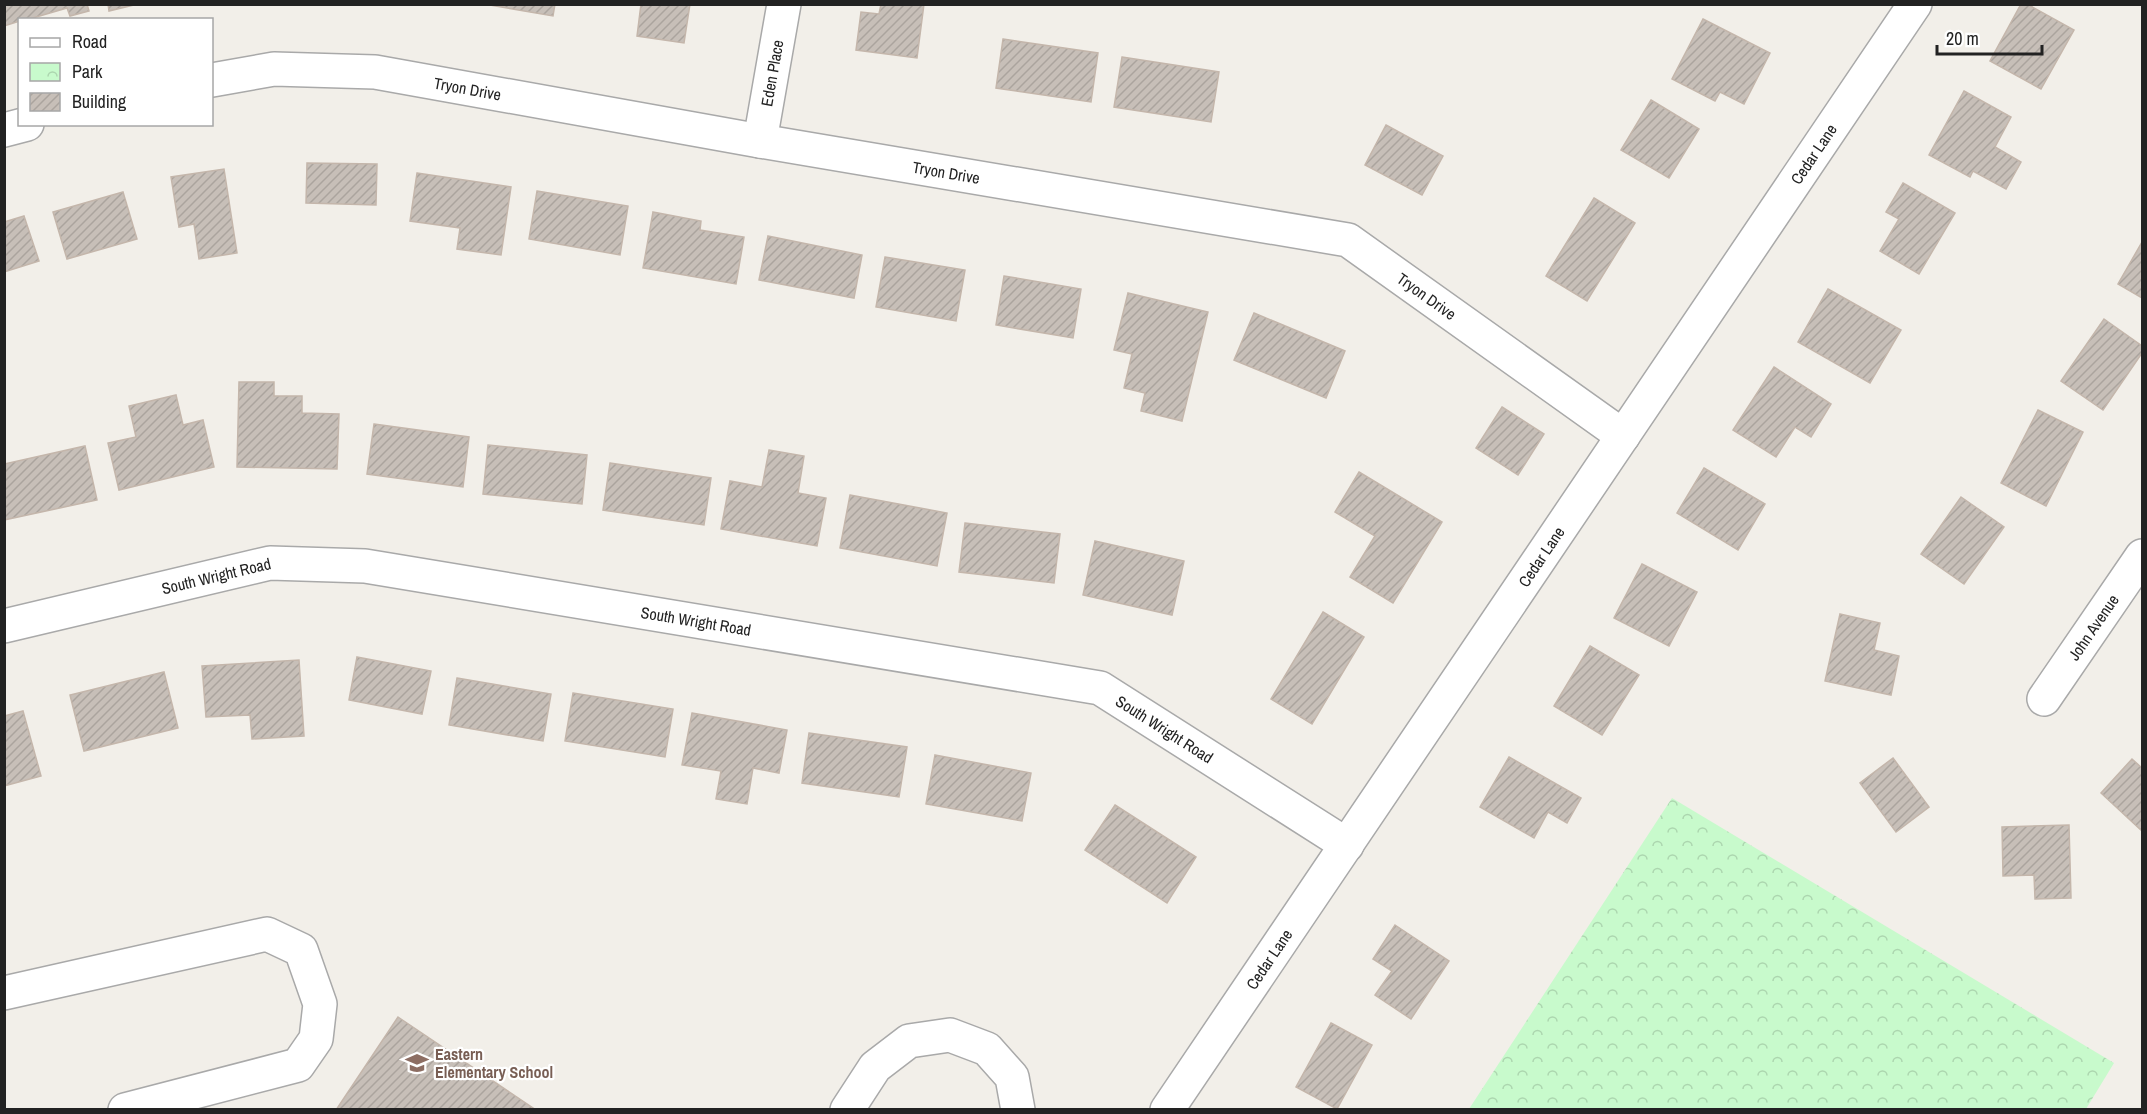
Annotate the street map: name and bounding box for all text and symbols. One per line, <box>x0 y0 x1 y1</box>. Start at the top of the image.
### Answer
legend <box>18 18 213 126</box>
scale bar <box>1937 18 2042 56</box>
text: 20 m <box>1946 26 1979 51</box>
text: Road <box>72 29 107 54</box>
street label: Eden Place <box>755 38 789 108</box>
text: Park <box>72 59 103 84</box>
street label: Tryon Drive <box>432 72 503 105</box>
text: Building <box>72 89 127 114</box>
street label: Cedar Lane <box>1785 120 1842 189</box>
street label: Tryon Drive <box>911 156 982 189</box>
street label: Tryon Drive <box>1393 267 1461 325</box>
street label: Cedar Lane <box>1513 522 1570 591</box>
street label: South Wright Road <box>159 552 273 599</box>
street label: John Avenue <box>2063 590 2124 665</box>
street label: South Wright Road <box>639 601 753 641</box>
street label: South Wright Road <box>1112 690 1218 768</box>
street label: Cedar Lane <box>1241 925 1297 994</box>
place label: Eastern Elementary School <box>435 1043 553 1083</box>
school or university icon: Eastern Elementary School <box>404 1050 430 1076</box>

